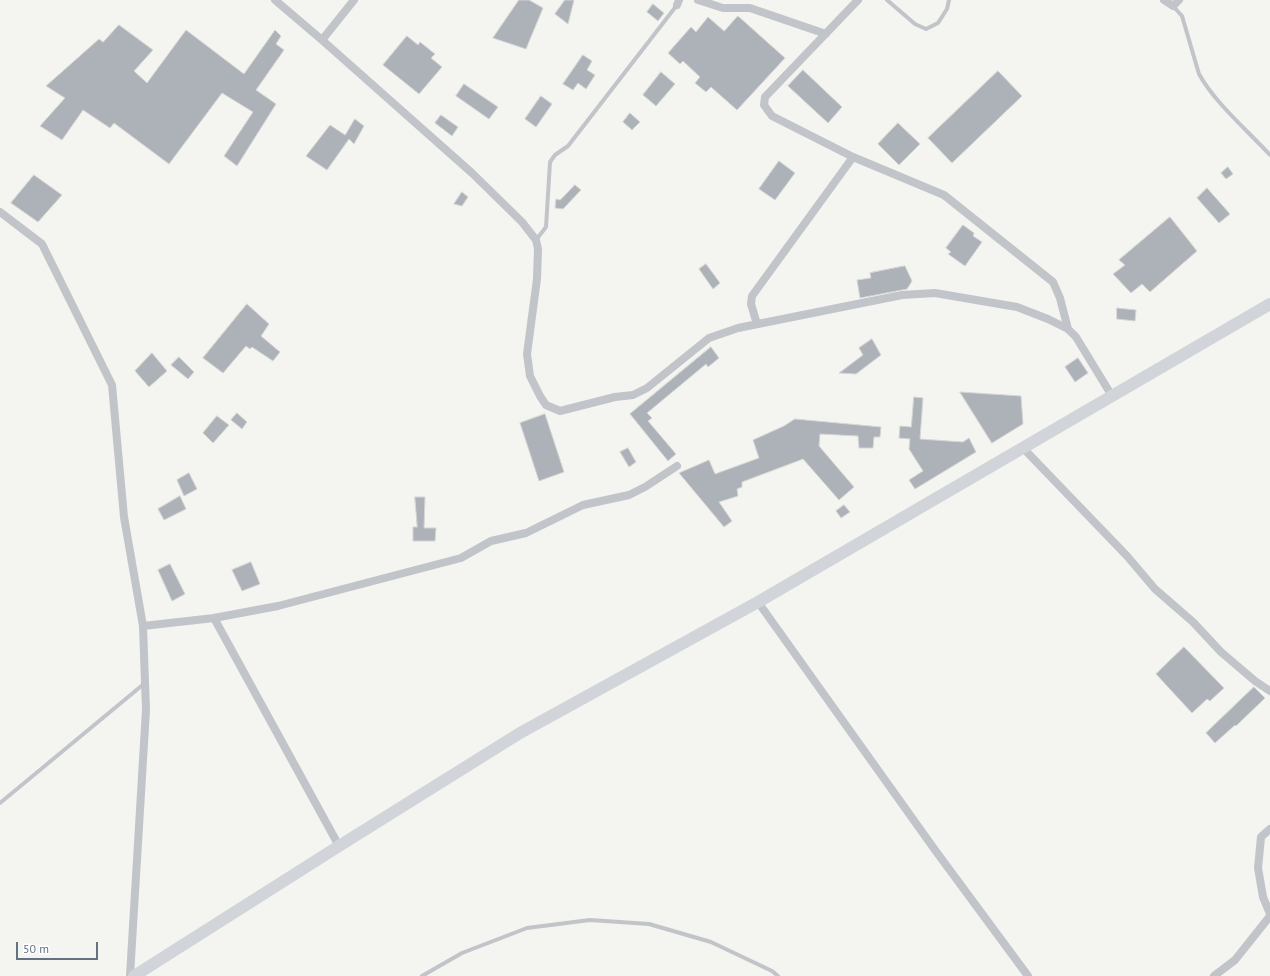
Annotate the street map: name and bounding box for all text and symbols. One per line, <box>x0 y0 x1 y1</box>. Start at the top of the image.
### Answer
scale bar <box>18 934 100 960</box>
text: 50 m <box>23 941 49 956</box>

